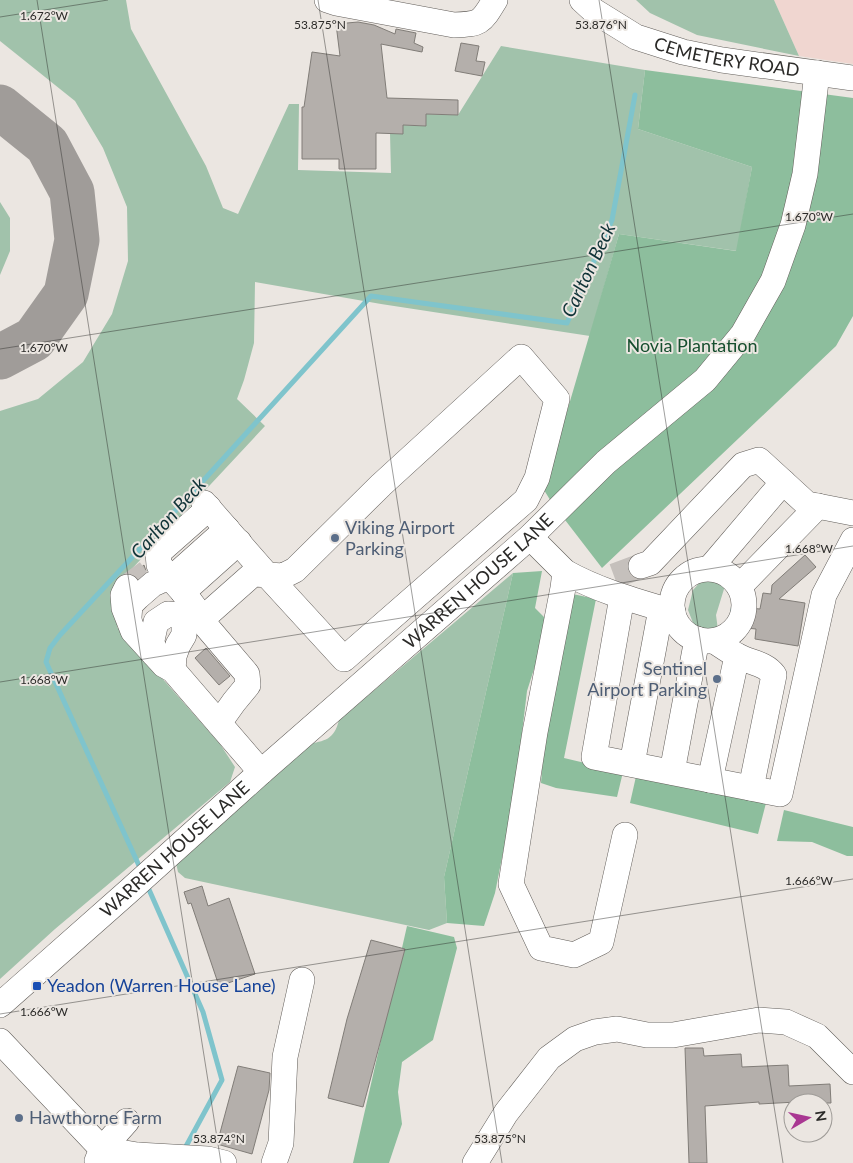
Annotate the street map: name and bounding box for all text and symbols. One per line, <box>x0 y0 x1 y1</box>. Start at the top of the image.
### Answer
text: 1.672°W <box>20 8 69 23</box>
text: 53.875°N <box>294 17 346 32</box>
text: 53.876°N <box>575 17 627 32</box>
street label: CEMETERY ROAD <box>652 31 801 81</box>
text: 1.670°W <box>785 209 834 224</box>
water label: Carlton Beck <box>556 218 620 320</box>
park label: Novia Plantation <box>626 334 758 356</box>
text: 1.670°W <box>20 340 69 355</box>
water label: Carlton Beck <box>125 472 211 563</box>
street label: WARREN HOUSE LANE <box>398 508 557 653</box>
place label: Viking Airport Parking <box>345 516 455 559</box>
marker: Viking Airport Parking <box>329 532 341 544</box>
text: 1.668°W <box>785 541 834 556</box>
place label: Sentinel Airport Parking <box>587 657 707 700</box>
text: 1.668°W <box>20 672 69 687</box>
marker: Sentinel Airport Parking <box>711 673 723 685</box>
street label: WARREN HOUSE LANE <box>95 776 253 921</box>
text: 1.666°W <box>785 873 834 888</box>
place label: Yeadon (Warren House Lane) <box>47 974 276 996</box>
marker: Yeadon (Warren House Lane) <box>31 980 43 992</box>
text: 1.666°W <box>20 1004 69 1019</box>
north arrow <box>783 1093 833 1143</box>
place label: Hawthorne Farm <box>29 1106 162 1128</box>
text: N <box>812 1109 831 1123</box>
marker: Hawthorne Farm <box>13 1112 25 1124</box>
text: 53.874°N <box>193 1131 245 1146</box>
text: 53.875°N <box>474 1131 526 1146</box>

